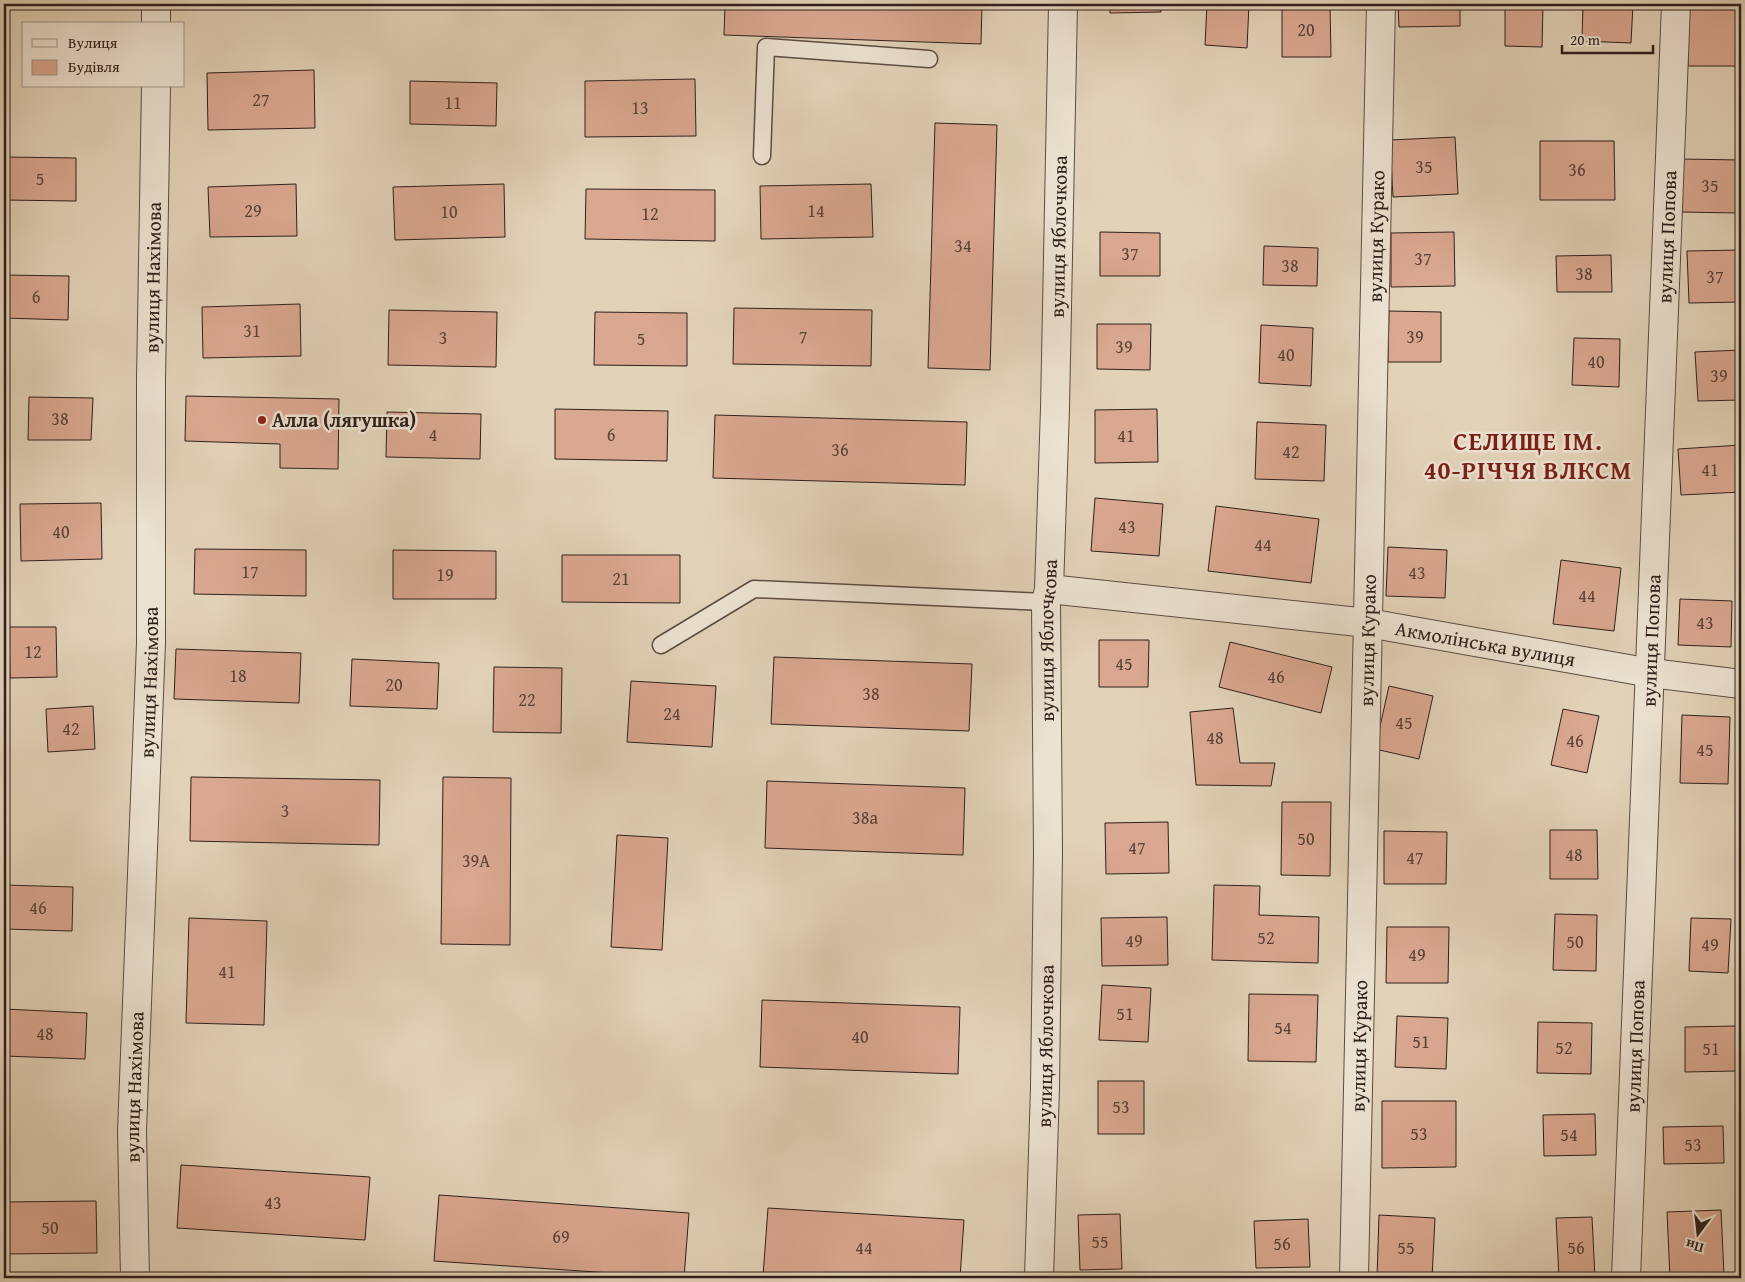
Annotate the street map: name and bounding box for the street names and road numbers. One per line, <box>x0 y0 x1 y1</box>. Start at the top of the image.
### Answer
street label: вулиця Яблочкова <box>1042 154 1074 318</box>
street label: вулиця Попова <box>1649 169 1683 304</box>
street label: вулиця Курако <box>1360 170 1391 303</box>
street label: вулиця Нахімова <box>136 201 168 353</box>
street label: вулиця Яблочкова <box>1031 558 1064 722</box>
street label: вулиця Попова <box>1633 573 1668 707</box>
street label: вулиця Курако <box>1351 574 1383 707</box>
street label: вулиця Нахімова <box>132 606 165 758</box>
street label: Акмолінська вулиця <box>1393 613 1578 673</box>
street label: вулиця Яблочкова <box>1029 964 1061 1128</box>
street label: вулиця Попова <box>1618 979 1652 1113</box>
street label: вулиця Курако <box>1343 980 1374 1112</box>
street label: вулиця Нахімова <box>117 1010 151 1163</box>

